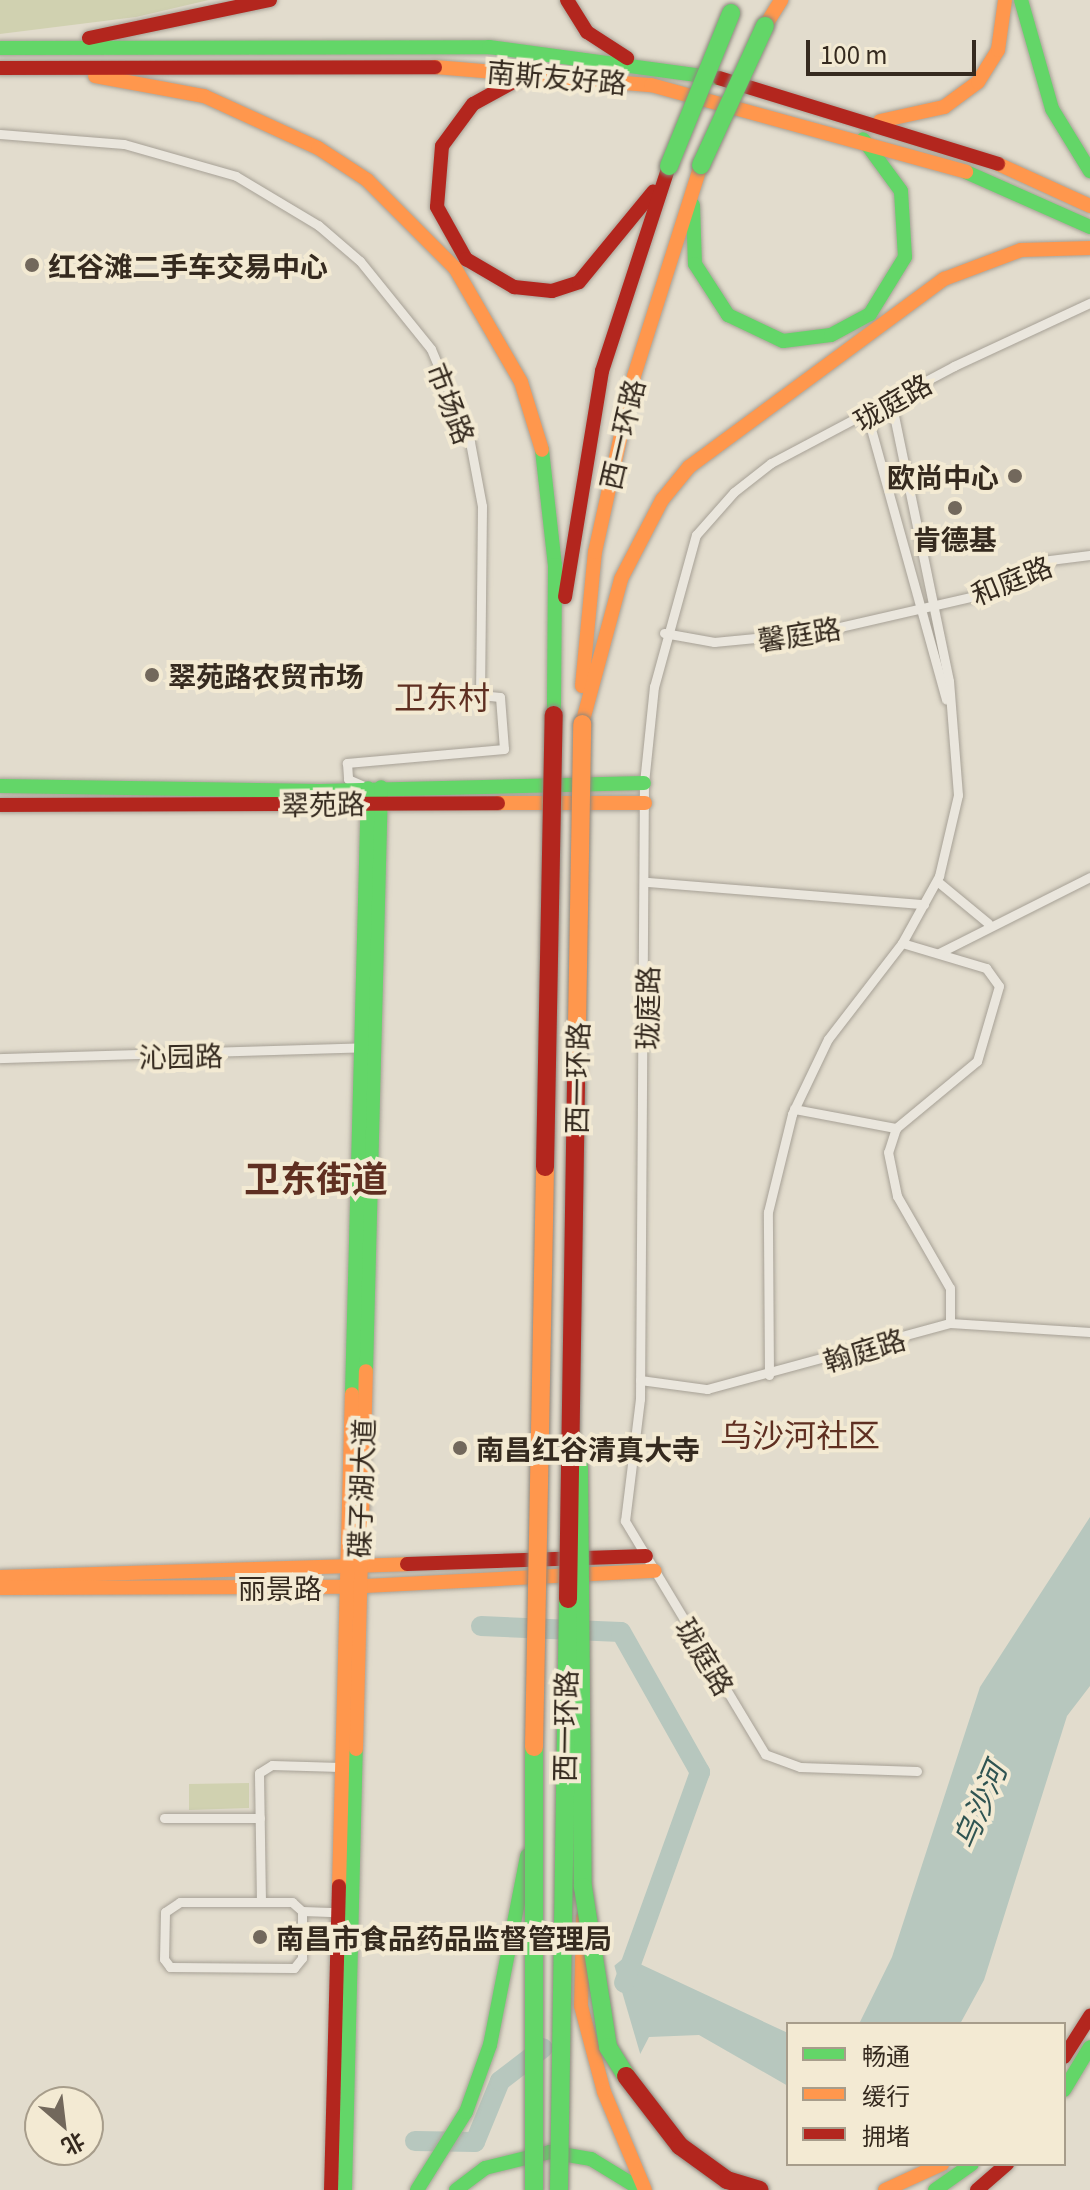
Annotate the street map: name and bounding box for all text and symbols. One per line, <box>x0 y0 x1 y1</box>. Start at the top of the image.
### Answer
scale bar <box>810 24 980 74</box>
text: 100 m <box>820 36 888 71</box>
street label: 南斯友好路 <box>486 53 628 99</box>
place label: 红谷滩二手车交易中心 <box>48 248 328 282</box>
marker: 红谷滩二手车交易中心 <box>23 256 41 274</box>
street label: 市场路 <box>421 358 483 448</box>
street label: 珑庭路 <box>847 365 937 437</box>
street label: 西一环路 <box>592 376 650 492</box>
place label: 欧尚中心 <box>887 459 999 493</box>
marker: 欧尚中心 <box>1006 467 1024 485</box>
marker: 肯德基 <box>946 499 964 517</box>
place label: 肯德基 <box>913 521 997 555</box>
street label: 和庭路 <box>966 548 1056 610</box>
street label: 馨庭路 <box>755 610 843 656</box>
place label: 翠苑路农贸市场 <box>168 658 364 692</box>
marker: 翠苑路农贸市场 <box>143 666 161 684</box>
district label: 卫东村 <box>394 676 490 714</box>
street label: 翠苑路 <box>281 785 365 821</box>
street label: 珑庭路 <box>628 966 664 1050</box>
street label: 西一环路 <box>558 1022 594 1134</box>
street label: 沁园路 <box>139 1037 223 1073</box>
district label: 卫东街道 <box>244 1155 388 1199</box>
street label: 翰庭路 <box>819 1321 909 1377</box>
district label: 乌沙河社区 <box>720 1414 880 1452</box>
street label: 碟子湖大道 <box>341 1417 379 1559</box>
place label: 南昌红谷清真大寺 <box>476 1431 700 1465</box>
marker: 南昌红谷清真大寺 <box>451 1439 469 1457</box>
street label: 丽景路 <box>238 1570 322 1604</box>
street label: 珑庭路 <box>670 1611 742 1701</box>
street label: 西一环路 <box>546 1670 582 1782</box>
water label: 乌沙河 <box>944 1757 1012 1853</box>
place label: 南昌市食品药品监督管理局 <box>276 1920 612 1954</box>
marker: 南昌市食品药品监督管理局 <box>251 1928 269 1946</box>
legend <box>786 2022 1066 2166</box>
text: 畅通 <box>862 2037 910 2072</box>
text: 缓行 <box>862 2077 910 2112</box>
north arrow <box>24 2086 104 2166</box>
text: 拥堵 <box>862 2117 910 2152</box>
text: 北 <box>57 2126 92 2165</box>

